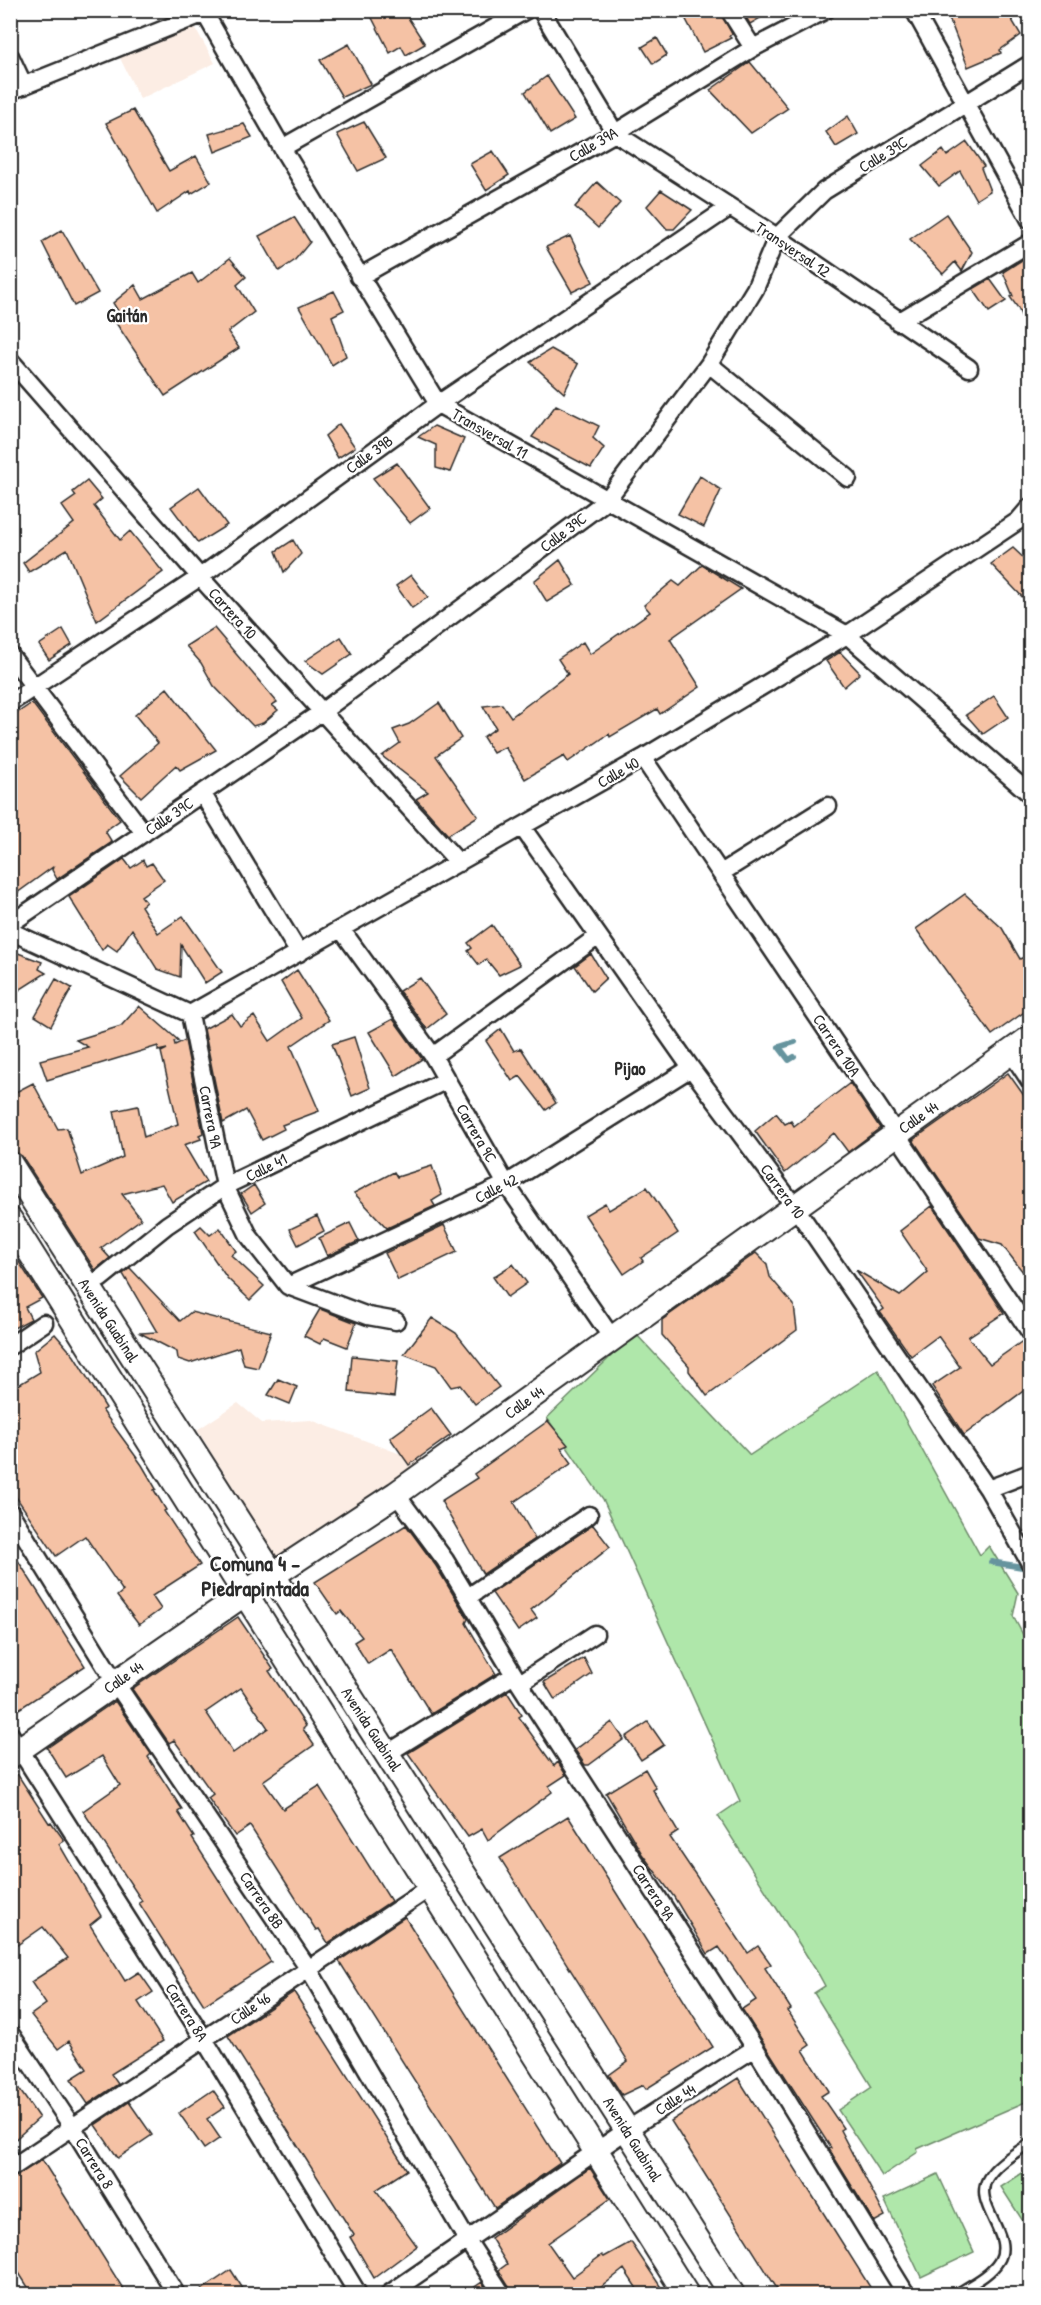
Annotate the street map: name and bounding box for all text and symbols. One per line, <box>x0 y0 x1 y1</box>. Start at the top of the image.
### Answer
street label: Calle 39A <box>565 121 622 167</box>
street label: Calle 39C <box>854 130 912 178</box>
street label: Transversal 12 <box>751 216 835 282</box>
district label: Gaitán <box>106 303 148 328</box>
street label: Transversal 11 <box>448 402 532 464</box>
street label: Calle 39B <box>341 429 397 479</box>
street label: Calle 39C <box>535 507 591 557</box>
street label: Carrera 10 <box>204 582 262 644</box>
street label: Calle 40 <box>593 751 643 793</box>
street label: Calle 39C <box>141 792 198 840</box>
street label: Carrera 10A <box>808 1010 866 1081</box>
district label: Pijao <box>614 1056 646 1081</box>
street label: Carrera 9A <box>194 1084 228 1150</box>
street label: Calle 44 <box>894 1095 942 1139</box>
street label: Carrera 9C <box>451 1100 503 1167</box>
street label: Calle 41 <box>241 1147 291 1186</box>
street label: Carrera 10 <box>756 1159 810 1223</box>
street label: Calle 42 <box>471 1168 522 1208</box>
street label: Avenida Guabinal <box>74 1274 145 1367</box>
street label: Calle 44 <box>500 1380 548 1424</box>
district label: Comuna 4 - Piedrapintada <box>201 1548 309 1604</box>
street label: Calle 44 <box>99 1655 147 1699</box>
street label: Avenida Guabinal <box>337 1683 408 1776</box>
street label: Carrera 9A <box>627 1859 681 1925</box>
street label: Carrera 8B <box>235 1867 289 1933</box>
street label: Carrera 8A <box>161 1979 214 2045</box>
street label: Calle 46 <box>225 1986 275 2030</box>
street label: Calle 44 <box>651 2078 699 2120</box>
street label: Avenida Guabinal <box>598 2093 668 2186</box>
street label: Carrera 8 <box>71 2133 119 2193</box>

